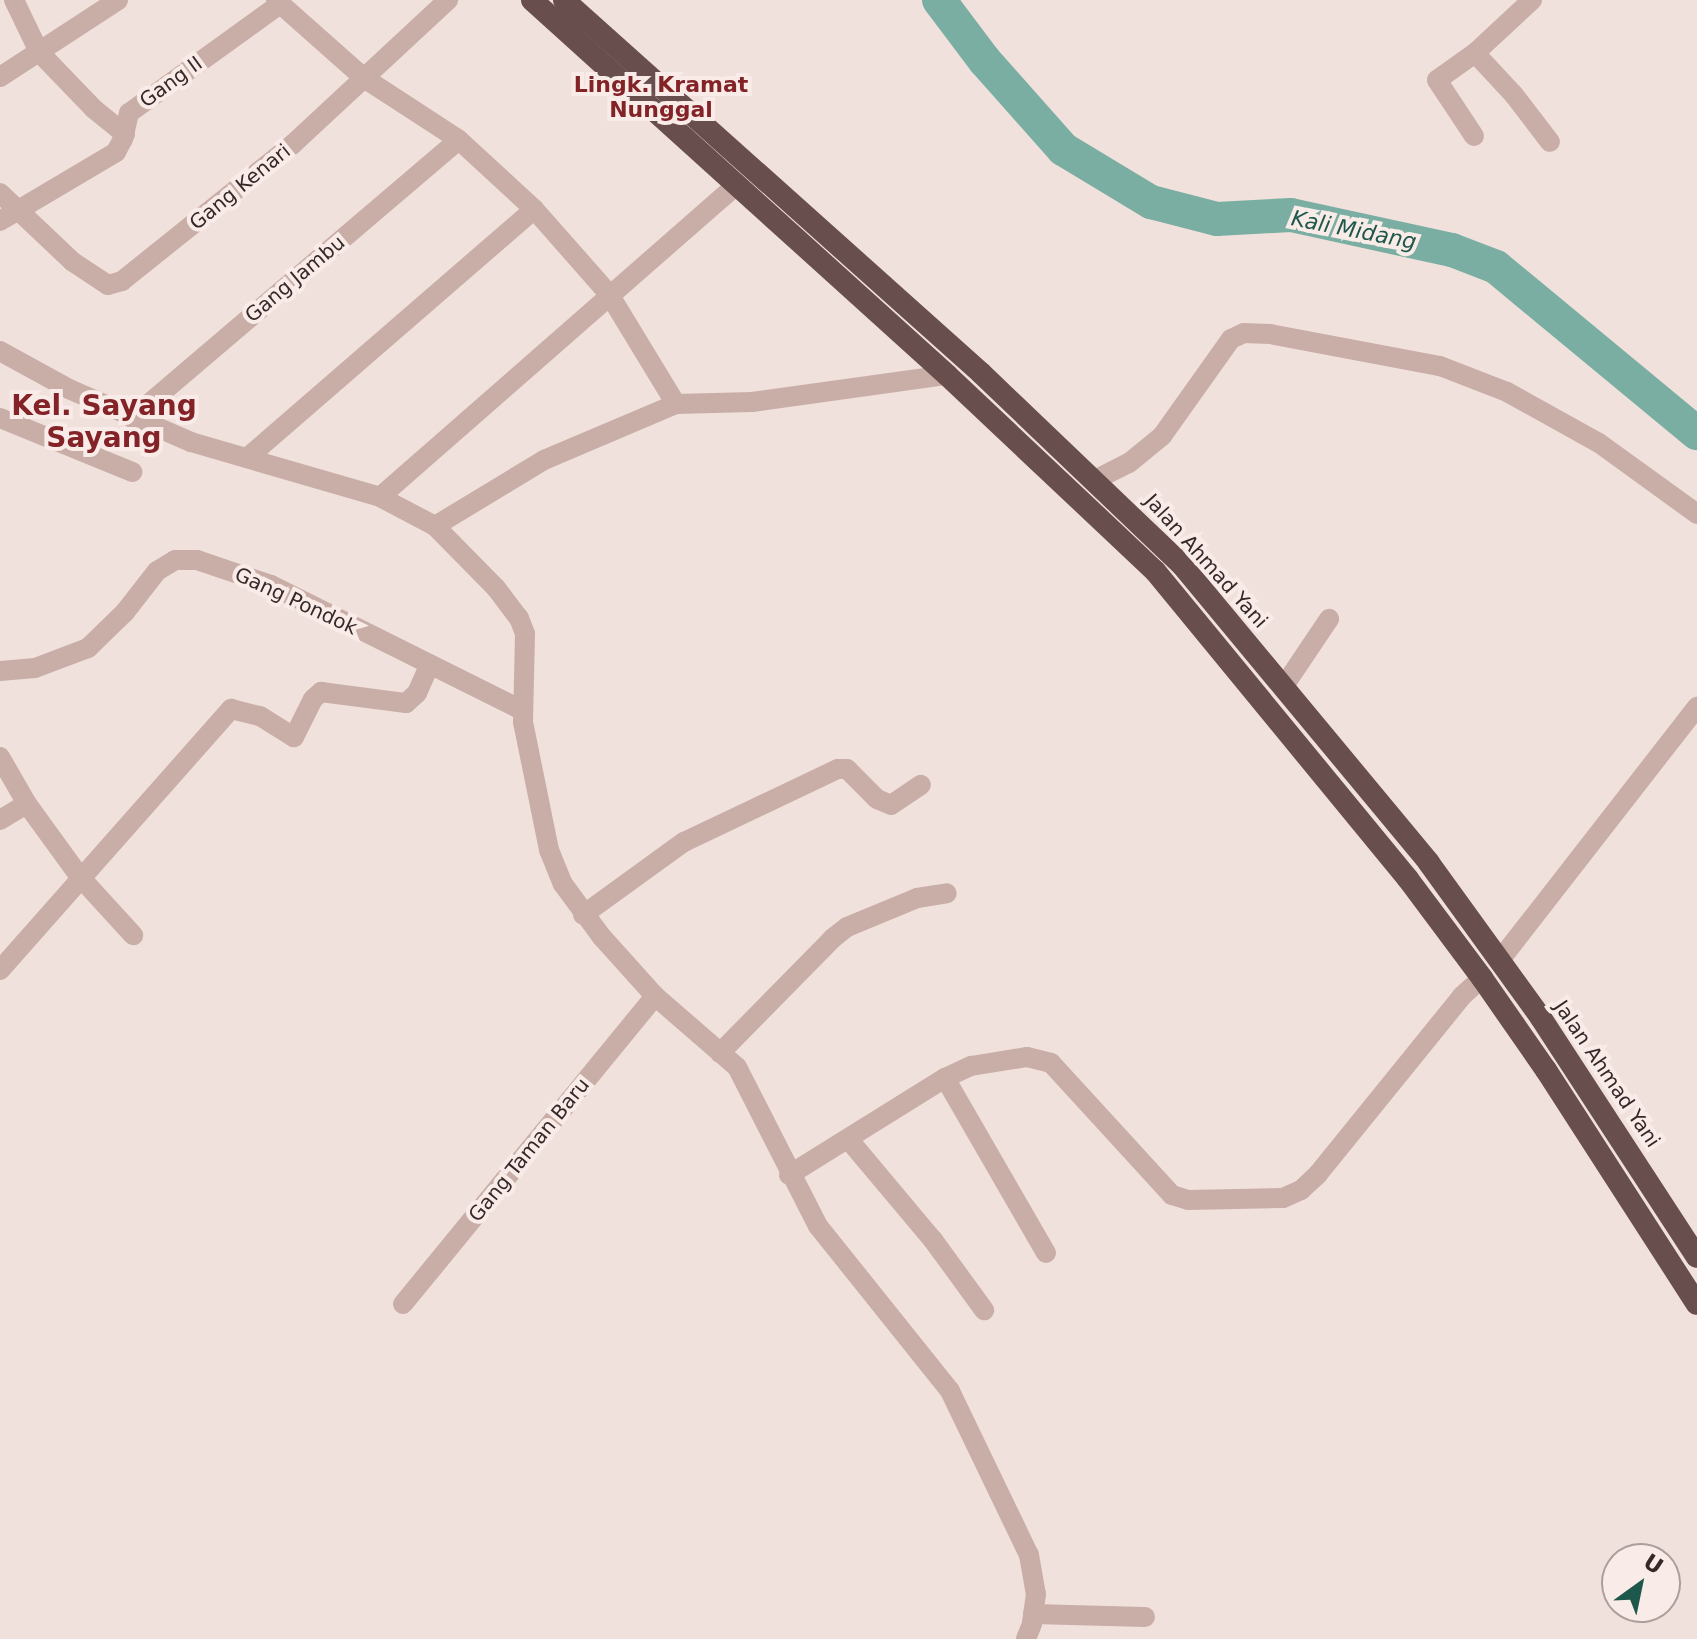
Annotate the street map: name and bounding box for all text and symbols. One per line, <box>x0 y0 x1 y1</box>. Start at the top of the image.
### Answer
street label: Gang II <box>135 51 207 113</box>
district label: Lingk. Kramat Nunggal <box>574 71 748 122</box>
street label: Gang Kenari <box>185 139 295 235</box>
water label: Kali Midang <box>1289 205 1419 255</box>
street label: Gang Jambu <box>240 230 350 328</box>
district label: Kel. Sayang Sayang <box>11 389 197 455</box>
street label: Jalan Ahmad Yani <box>1140 489 1272 633</box>
street label: Gang Pondok <box>231 562 361 640</box>
street label: Jalan Ahmad Yani <box>1549 996 1665 1152</box>
street label: Gang Taman Baru <box>464 1073 594 1227</box>
north arrow <box>1601 1543 1681 1623</box>
text: U <box>1639 1549 1668 1579</box>

